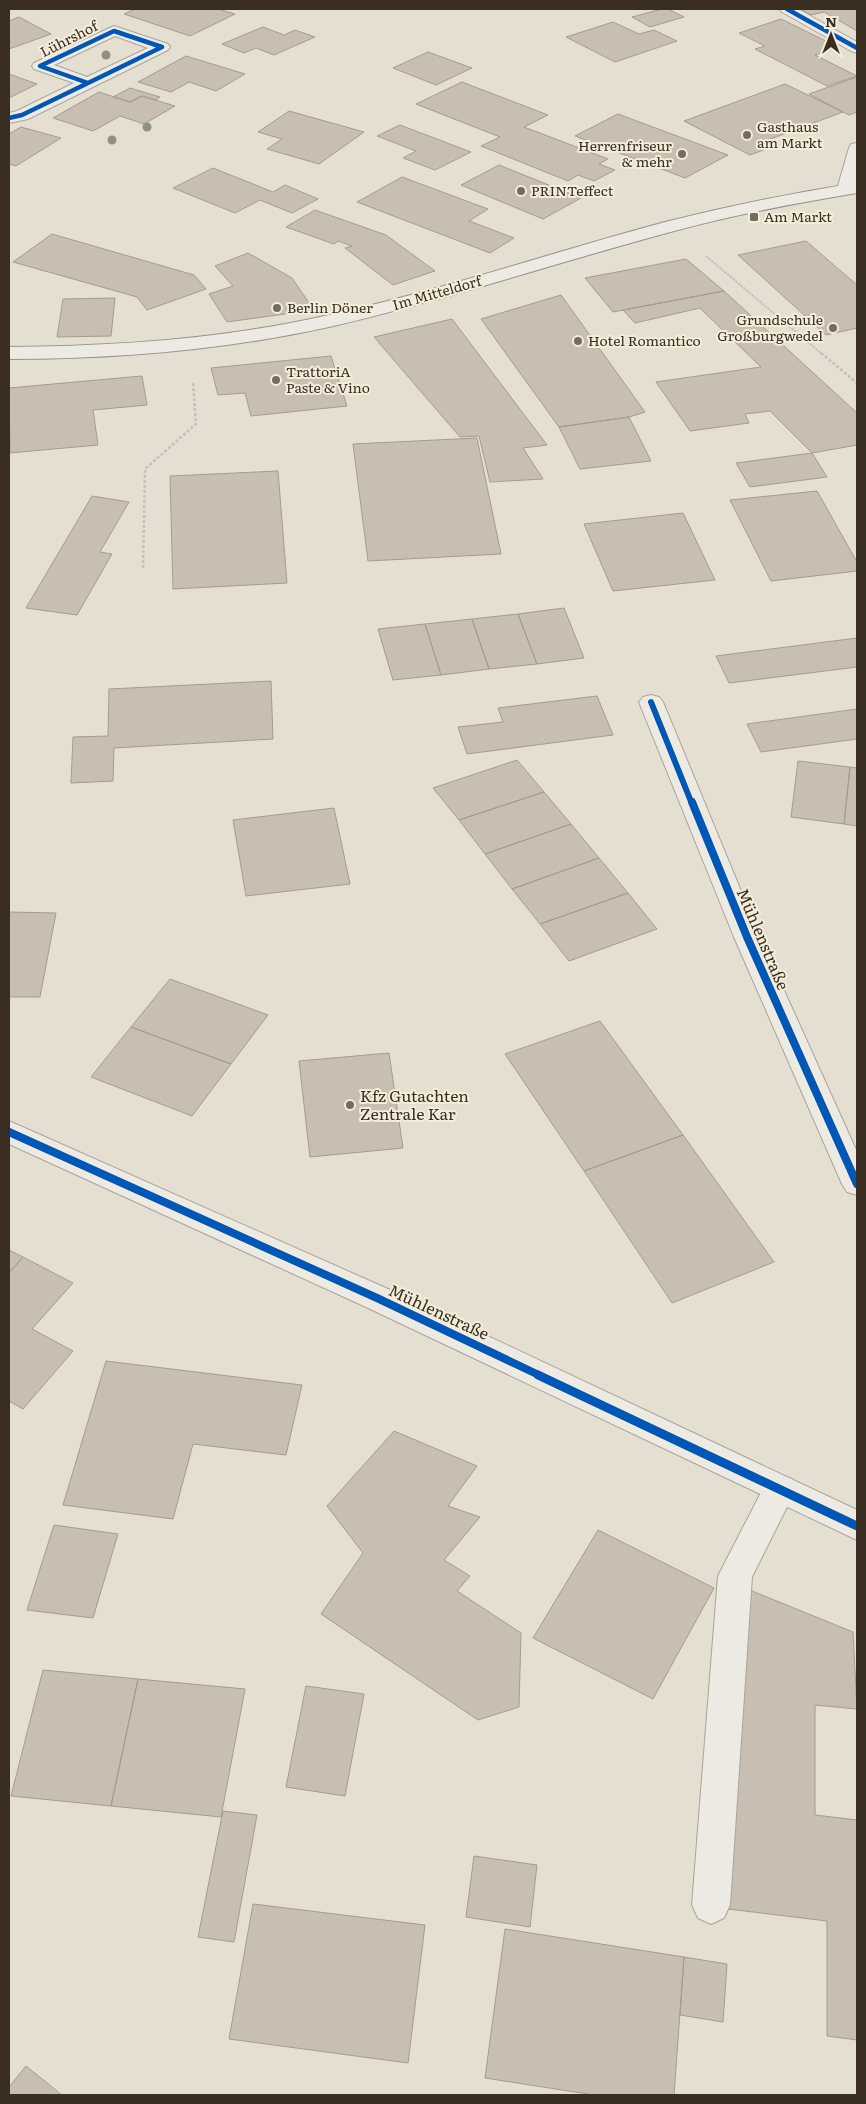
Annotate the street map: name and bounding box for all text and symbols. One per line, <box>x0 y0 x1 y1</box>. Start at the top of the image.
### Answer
north arrow <box>806 10 856 60</box>
text: N <box>825 11 837 31</box>
street label: Lührshof <box>36 14 102 61</box>
place label: Gasthaus am Markt <box>757 116 823 152</box>
marker: Gasthaus am Markt <box>741 129 753 141</box>
place label: Herrenfriseur & mehr <box>578 135 672 171</box>
marker: Herrenfriseur & mehr <box>676 148 688 160</box>
place label: PRINTeffect <box>531 180 614 200</box>
marker: PRINTeffect <box>515 185 527 197</box>
place label: Am Markt <box>764 206 832 226</box>
marker: Am Markt <box>748 211 760 223</box>
street label: Im Mitteldorf <box>390 269 485 314</box>
place label: Berlin Döner <box>287 297 373 317</box>
marker: Berlin Döner <box>271 302 283 314</box>
place label: Grundschule Großburgwedel <box>717 309 823 345</box>
marker: Grundschule Großburgwedel <box>827 322 839 334</box>
place label: Hotel Romantico <box>588 330 701 350</box>
marker: Hotel Romantico <box>572 335 584 347</box>
place label: TrattoriA Paste & Vino <box>286 361 370 397</box>
marker: TrattoriA Paste & Vino <box>270 374 282 386</box>
street label: Mühlenstraße <box>732 884 796 993</box>
place label: Kfz Gutachten Zentrale Kar <box>360 1083 469 1125</box>
marker: Kfz Gutachten Zentrale Kar <box>344 1099 356 1111</box>
street label: Mühlenstraße <box>385 1277 494 1345</box>

